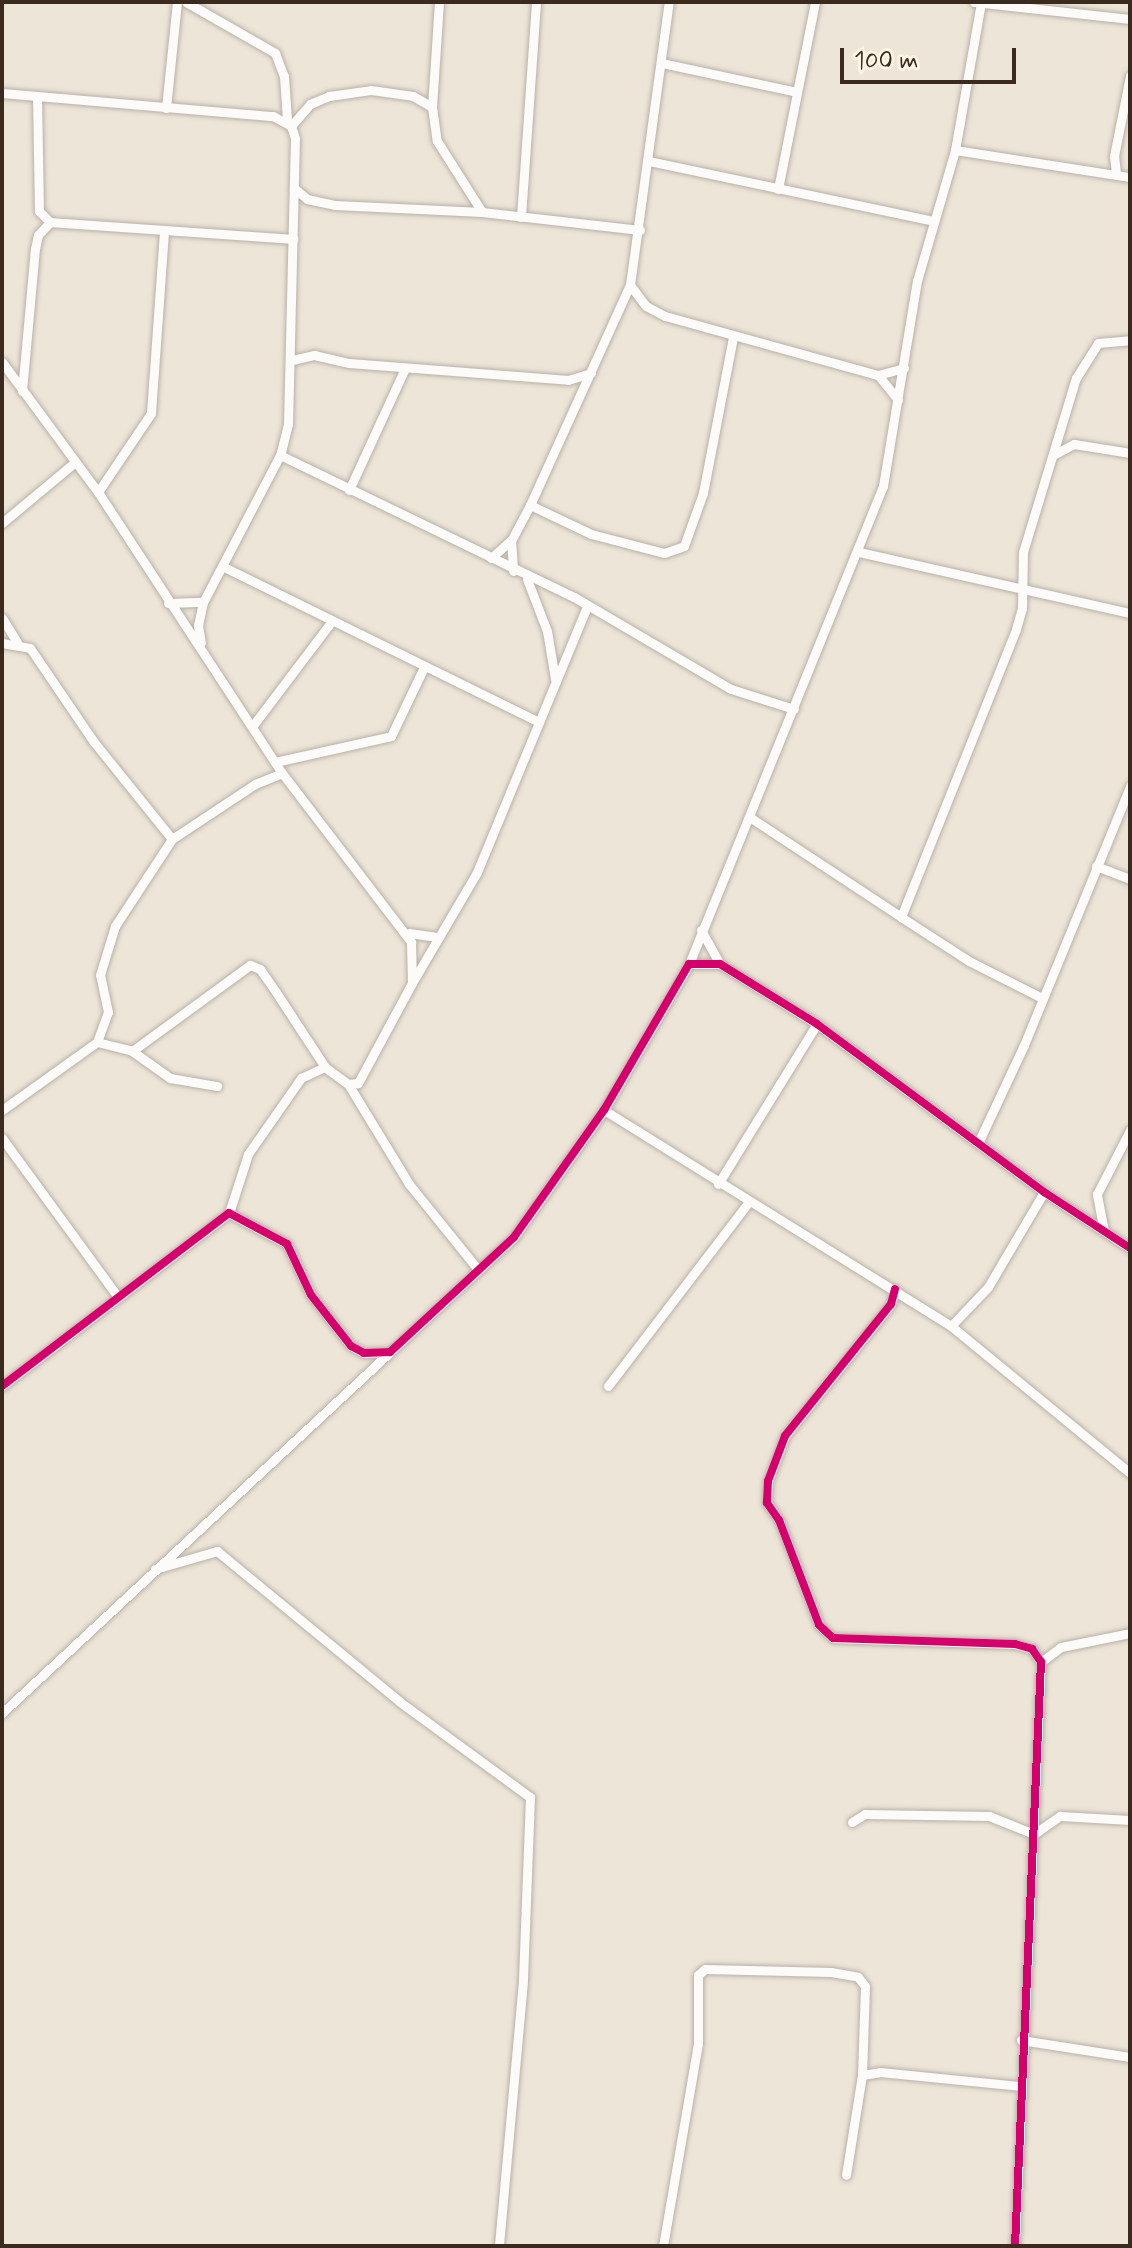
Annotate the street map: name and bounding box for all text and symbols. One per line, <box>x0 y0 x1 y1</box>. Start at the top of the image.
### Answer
scale bar <box>844 32 1020 82</box>
text: 100 m <box>854 46 918 77</box>

